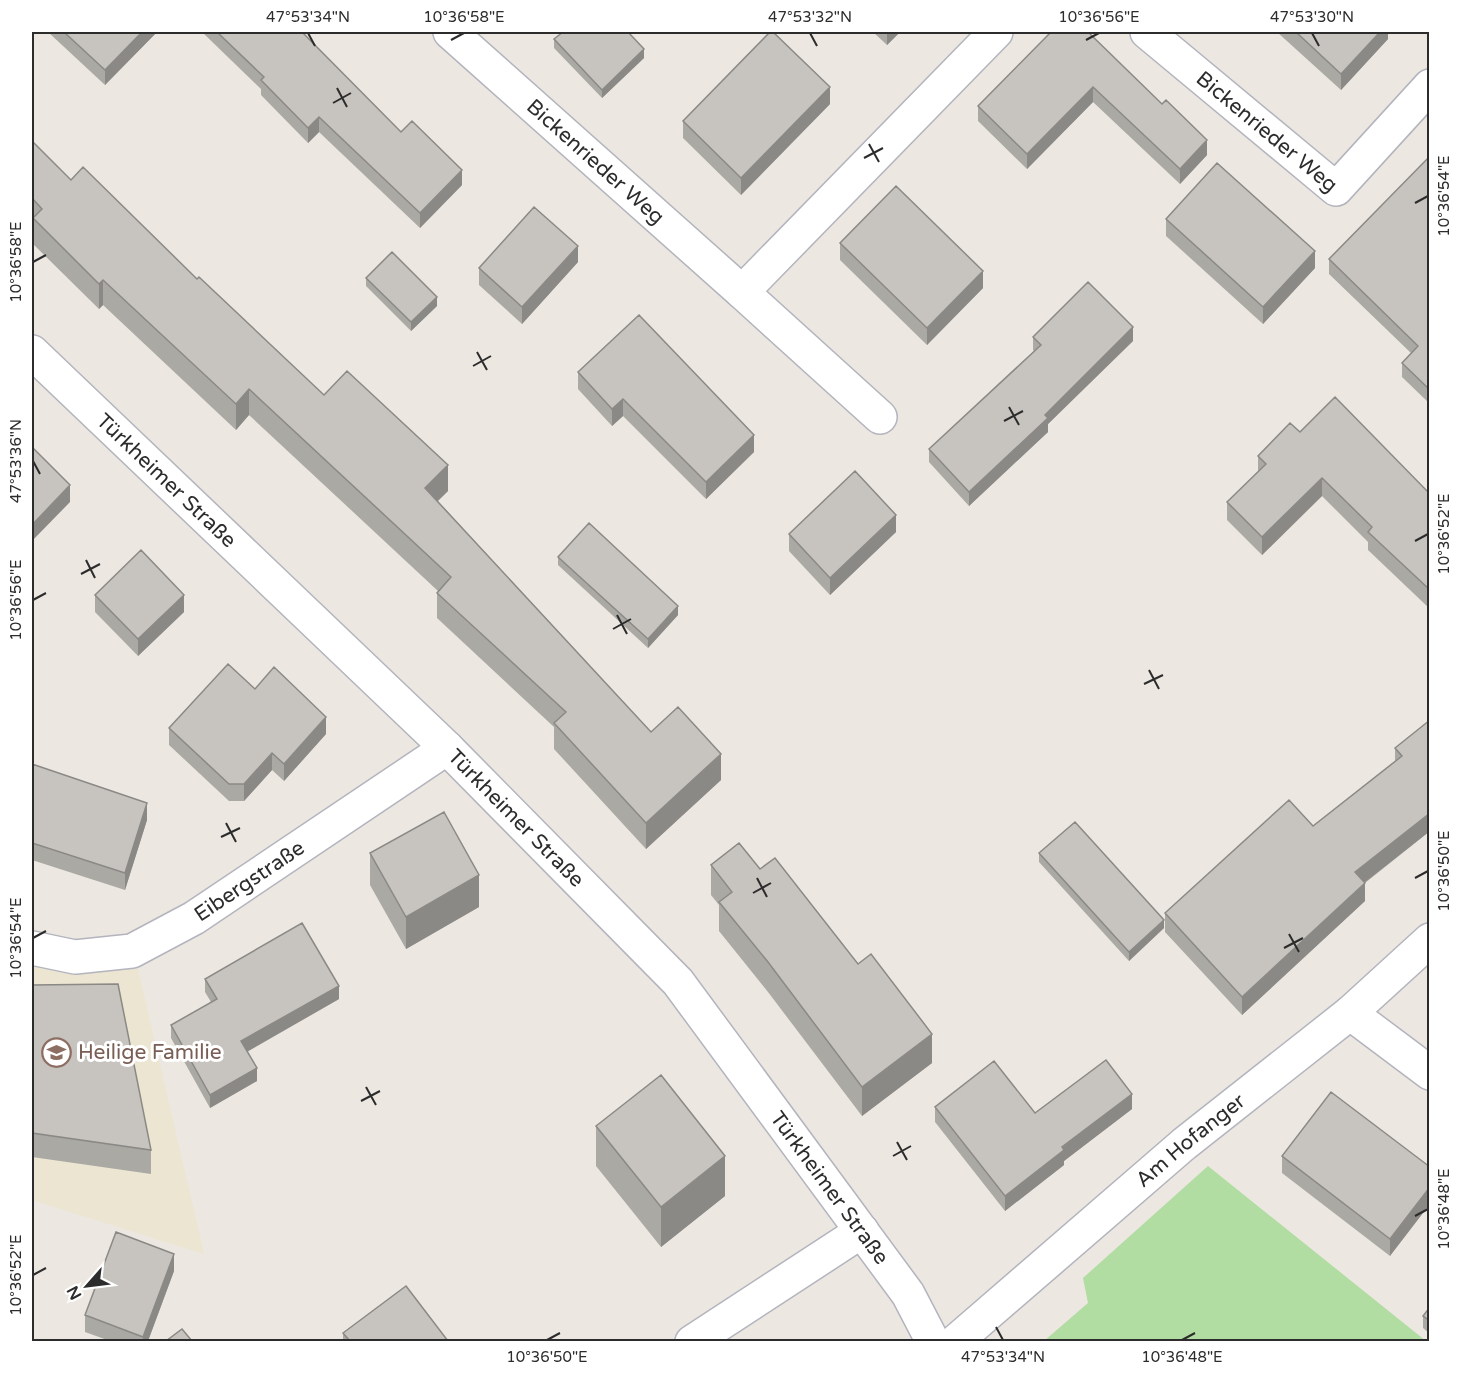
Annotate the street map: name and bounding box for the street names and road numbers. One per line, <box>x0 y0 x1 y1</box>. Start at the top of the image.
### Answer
street label: Bickenrieder Weg <box>1191 66 1343 198</box>
street label: Bickenrieder Weg <box>522 94 670 230</box>
street label: Türkheimer Straße <box>92 408 242 553</box>
street label: Türkheimer Straße <box>443 744 590 892</box>
street label: Eibergstraße <box>189 835 309 927</box>
street label: Am Hofanger <box>1131 1088 1250 1193</box>
street label: Türkheimer Straße <box>765 1106 894 1269</box>

